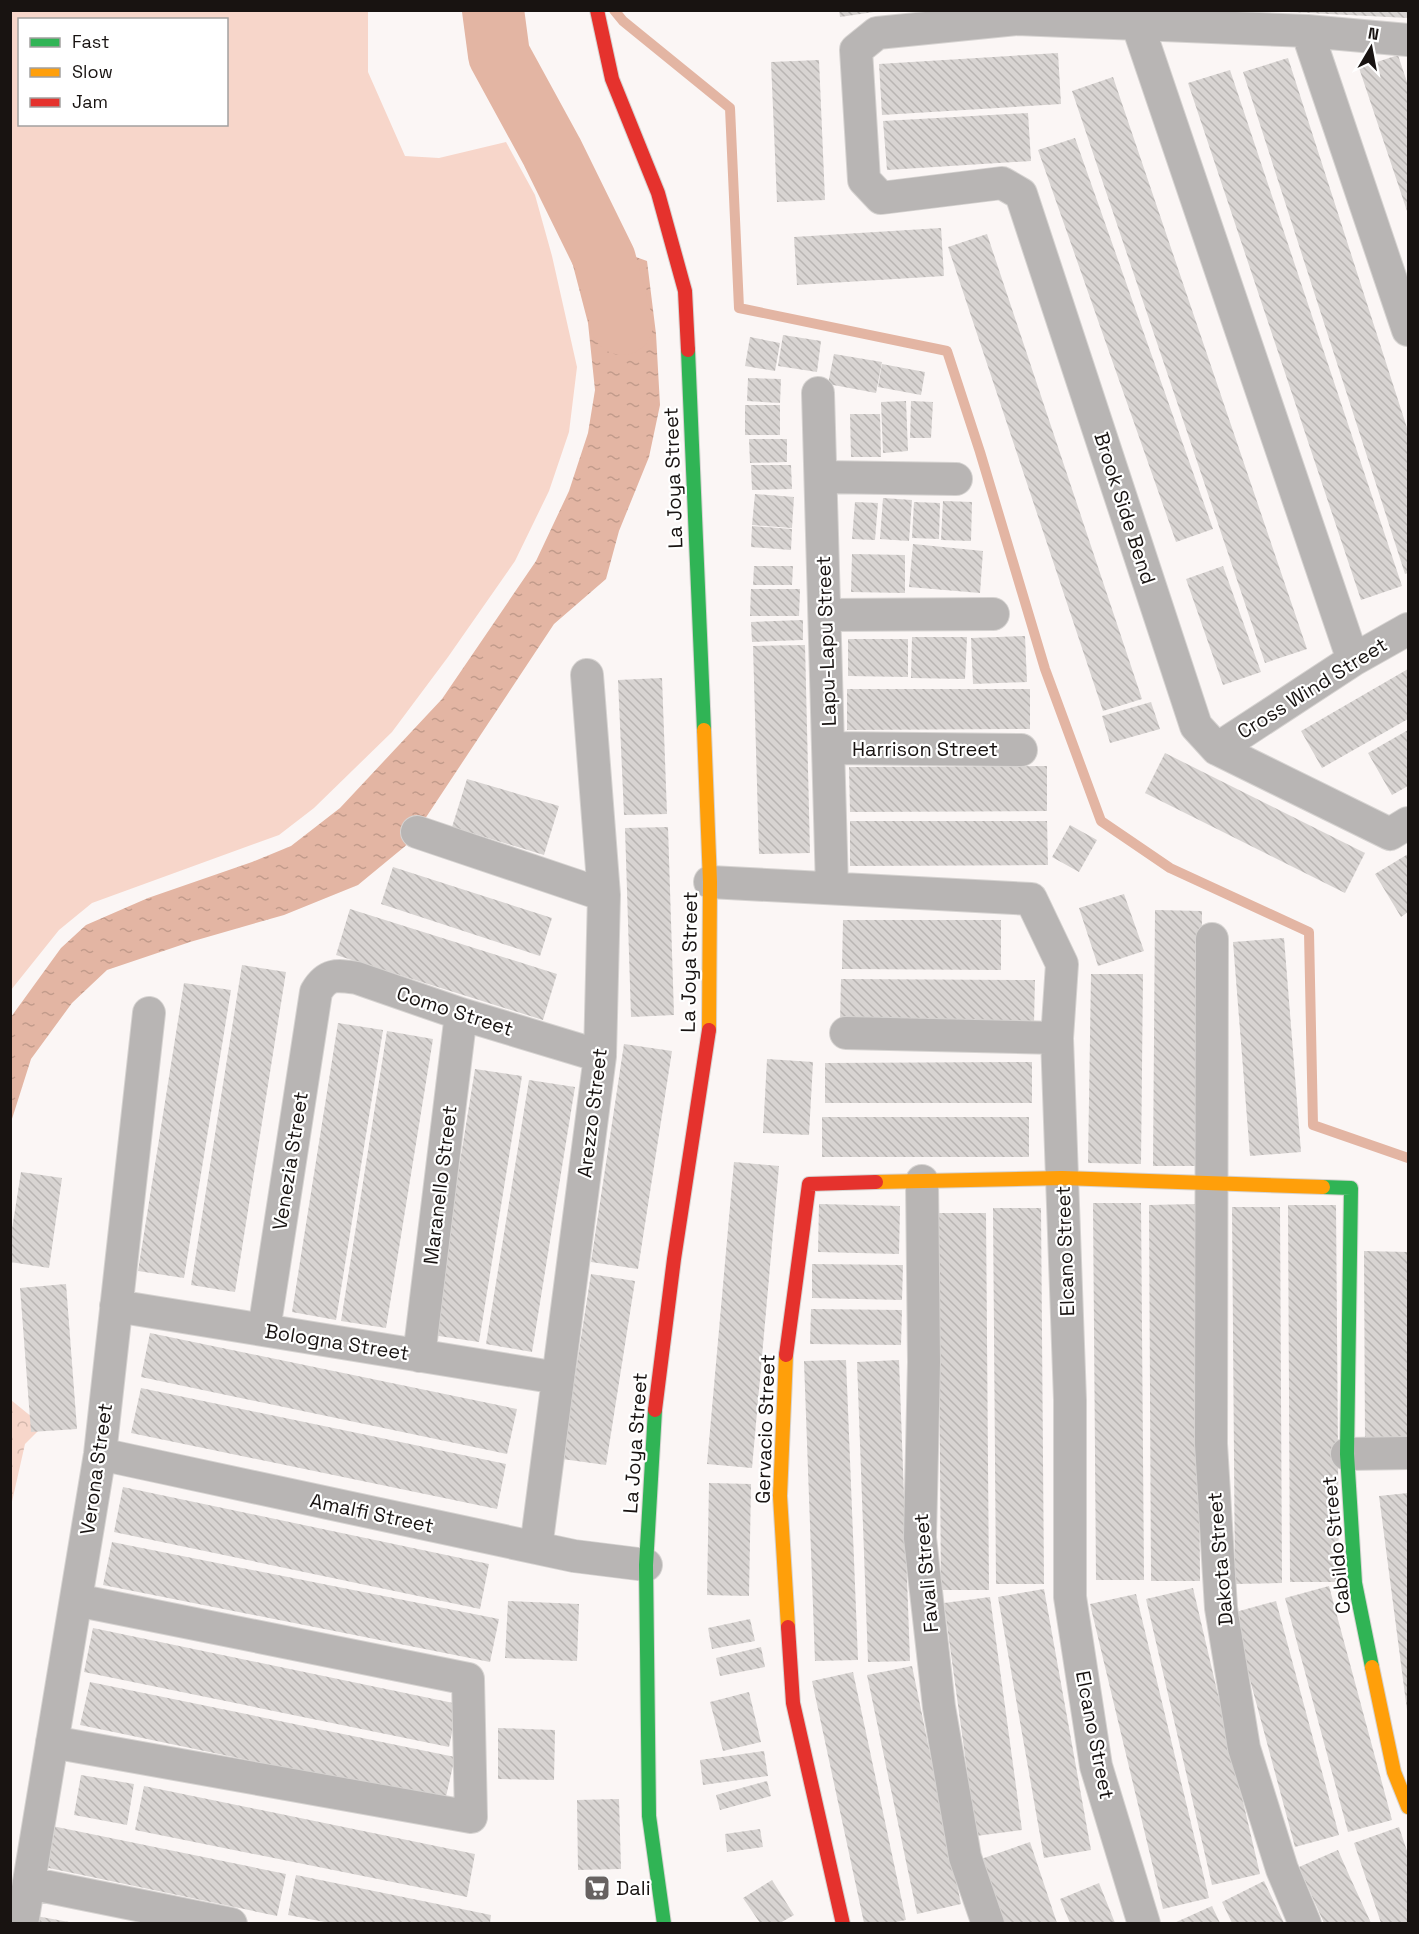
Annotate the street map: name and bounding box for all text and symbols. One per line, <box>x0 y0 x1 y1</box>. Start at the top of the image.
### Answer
legend <box>18 18 228 126</box>
north arrow <box>1341 18 1401 78</box>
text: N <box>1366 22 1381 45</box>
text: Fast <box>72 30 109 53</box>
text: Slow <box>72 60 113 83</box>
text: Jam <box>72 90 108 113</box>
street label: La Joya Street <box>658 407 688 549</box>
street label: Brook Side Bend <box>1088 429 1162 587</box>
street label: Lapu-Lapu Street <box>810 555 842 727</box>
street label: Cross Wind Street <box>1232 631 1392 745</box>
street label: Harrison Street <box>852 736 998 762</box>
street label: La Joya Street <box>675 891 703 1033</box>
street label: Como Street <box>393 980 517 1042</box>
street label: Arezzo Street <box>571 1047 613 1179</box>
street label: Venezia Street <box>266 1090 314 1232</box>
street label: Maranello Street <box>417 1104 463 1266</box>
street label: Elcano Street <box>1050 1185 1080 1317</box>
street label: Bologna Street <box>263 1318 411 1366</box>
street label: Gervacio Street <box>749 1354 781 1504</box>
street label: La Joya Street <box>617 1372 653 1514</box>
street label: Verona Street <box>74 1401 118 1537</box>
street label: Cabildo Street <box>1316 1475 1356 1615</box>
street label: Amalfi Street <box>308 1487 436 1539</box>
street label: Dakota Street <box>1201 1491 1239 1627</box>
street label: Favali Street <box>908 1512 944 1634</box>
street label: Elcano Street <box>1070 1668 1120 1802</box>
supermarket icon: Dali <box>582 1873 612 1903</box>
place label: Dali <box>616 1875 651 1901</box>

